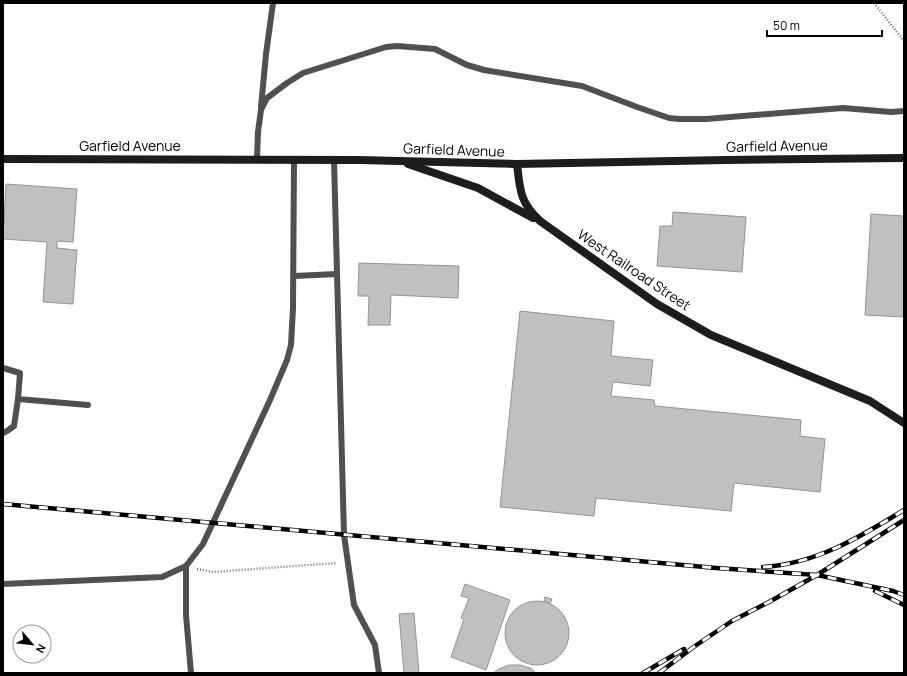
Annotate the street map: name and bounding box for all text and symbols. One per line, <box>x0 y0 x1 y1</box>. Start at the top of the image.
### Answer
scale bar <box>767 12 882 38</box>
text: 50 m <box>773 17 800 34</box>
street label: Garfield Avenue <box>726 135 828 156</box>
street label: Garfield Avenue <box>79 136 181 155</box>
street label: Garfield Avenue <box>403 138 505 161</box>
street label: West Railroad Street <box>574 225 695 315</box>
north arrow <box>12 624 52 664</box>
text: N <box>33 642 50 656</box>

